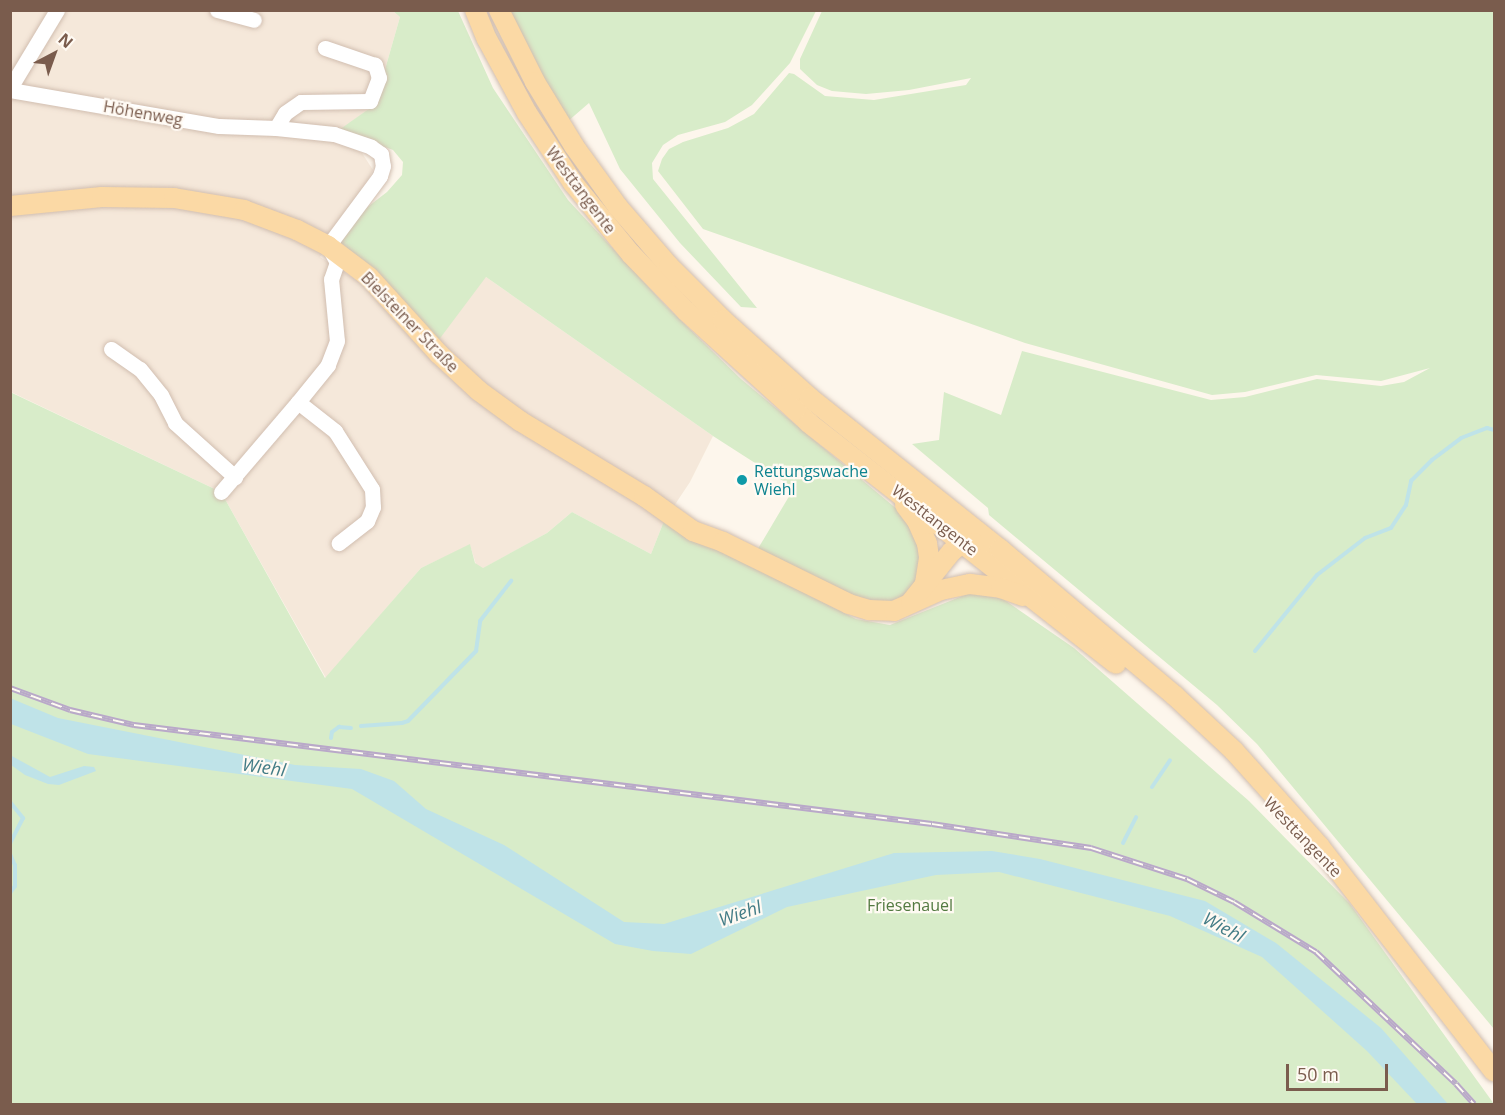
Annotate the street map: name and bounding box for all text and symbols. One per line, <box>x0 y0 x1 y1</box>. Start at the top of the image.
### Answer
north arrow <box>24 24 84 84</box>
text: N <box>54 28 78 53</box>
street label: Höhenweg <box>102 97 184 129</box>
street label: Westtangente <box>542 143 620 237</box>
street label: Bielsteiner Straße <box>357 268 463 376</box>
place label: Rettungswache Wiehl <box>754 461 868 499</box>
marker: Rettungswache Wiehl <box>735 473 749 487</box>
street label: Westtangente <box>888 481 982 559</box>
water label: Wiehl <box>241 753 287 781</box>
street label: Westtangente <box>1260 793 1346 881</box>
park label: Friesenauel <box>867 895 953 915</box>
water label: Wiehl <box>716 896 764 930</box>
water label: Wiehl <box>1200 907 1248 947</box>
scale bar <box>1289 1052 1391 1090</box>
text: 50 m <box>1297 1062 1339 1086</box>

